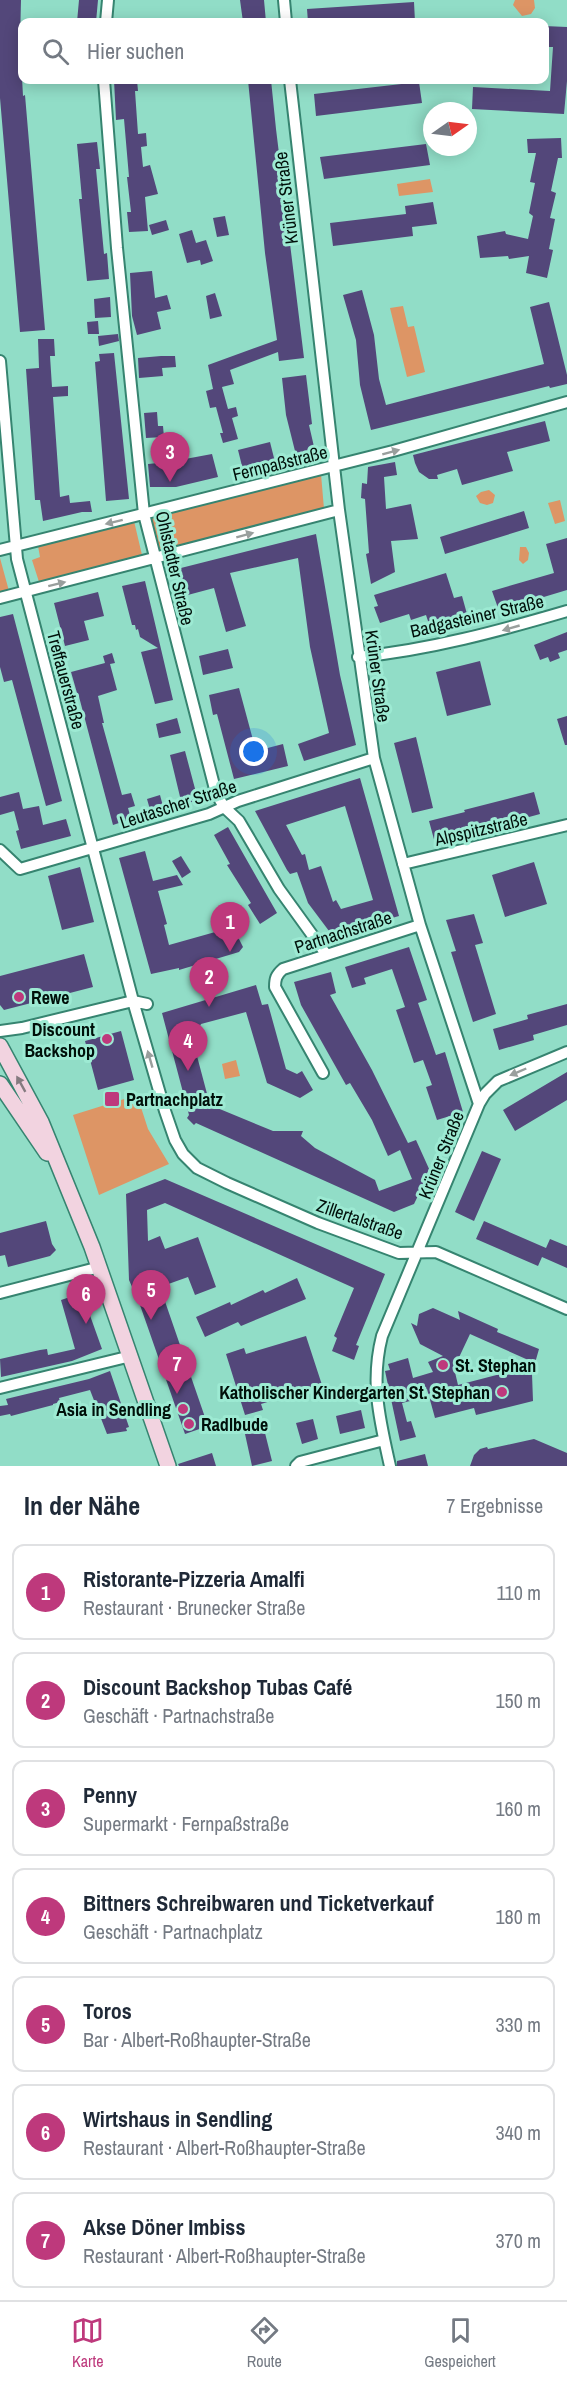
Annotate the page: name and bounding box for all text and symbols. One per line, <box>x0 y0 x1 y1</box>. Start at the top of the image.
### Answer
search box <box>18 18 549 84</box>
icon: search <box>39 35 72 68</box>
text: Hier suchen <box>87 36 184 66</box>
north arrow <box>423 102 477 156</box>
street label: Krüner Straße <box>268 150 304 246</box>
pin: 3 <box>150 432 190 482</box>
street label: Fernpaßstraße <box>230 439 330 487</box>
one-way arrow <box>382 447 400 456</box>
street label: Ohlstadter Straße <box>150 508 200 628</box>
one-way arrow <box>105 517 124 527</box>
one-way arrow <box>237 530 255 539</box>
one-way arrow <box>48 578 66 588</box>
street label: Badgasteiner Straße <box>408 588 546 644</box>
one-way arrow <box>502 623 520 633</box>
street label: Treffauerstraße <box>41 628 91 732</box>
street label: Krüner Straße <box>359 628 397 724</box>
your location <box>239 737 268 766</box>
street label: Leutascher Straße <box>116 773 240 835</box>
street label: Alpspitzstraße <box>431 806 530 852</box>
pin: 1 <box>210 902 250 952</box>
street label: Partnachstraße <box>291 905 395 959</box>
pin: 2 <box>190 958 228 1007</box>
place label: Rewe <box>31 985 70 1010</box>
marker: Rewe <box>12 990 26 1004</box>
place label: Discount Backshop <box>24 1017 95 1063</box>
pin: 4 <box>168 1022 207 1071</box>
marker: Discount Backshop <box>100 1032 114 1046</box>
one-way arrow <box>145 1050 154 1068</box>
one-way arrow <box>509 1067 527 1077</box>
one-way arrow <box>16 1075 26 1092</box>
place label: Partnachplatz <box>126 1087 223 1112</box>
marker: Partnachplatz <box>103 1090 121 1108</box>
street label: Krüner Straße <box>412 1107 470 1203</box>
street label: Zillertalstraße <box>313 1192 407 1246</box>
pin: 5 <box>132 1270 170 1320</box>
pin: 6 <box>66 1274 106 1324</box>
pin: 7 <box>158 1344 196 1394</box>
place label: St. Stephan <box>455 1353 536 1378</box>
marker: St. Stephan <box>436 1358 450 1372</box>
place label: Katholischer Kindergarten St. Stephan <box>219 1380 490 1405</box>
marker: Katholischer Kindergarten St. Stephan <box>495 1385 509 1399</box>
place label: Asia in Sendling <box>56 1397 171 1422</box>
marker: Asia in Sendling <box>176 1402 190 1416</box>
place label: Radlbude <box>201 1412 268 1437</box>
marker: Radlbude <box>182 1417 196 1431</box>
text: In der Nähe <box>24 1488 140 1523</box>
text: 7 Ergebnisse <box>446 1492 543 1519</box>
text: Ristorante-Pizzeria Amalfi <box>83 1564 305 1594</box>
text: 1 <box>41 1579 50 1606</box>
text: 110 m <box>497 1579 541 1606</box>
text: Restaurant · Brunecker Straße <box>83 1594 305 1621</box>
text: Discount Backshop Tubas Café <box>83 1672 352 1702</box>
text: 2 <box>41 1687 50 1714</box>
text: 150 m <box>495 1687 541 1714</box>
text: Geschäft · Partnachstraße <box>83 1702 274 1729</box>
text: Penny <box>83 1780 137 1810</box>
text: 3 <box>41 1795 50 1822</box>
text: 160 m <box>495 1795 541 1822</box>
text: Supermarkt · Fernpaßstraße <box>83 1810 289 1837</box>
text: Bittners Schreibwaren und Ticketverkauf <box>83 1888 434 1918</box>
text: 4 <box>41 1903 50 1930</box>
text: 180 m <box>495 1903 541 1930</box>
text: Geschäft · Partnachplatz <box>83 1918 263 1945</box>
text: Toros <box>83 1996 132 2026</box>
text: 5 <box>41 2011 50 2038</box>
text: 330 m <box>495 2011 541 2038</box>
text: Bar · Albert-Roßhaupter-Straße <box>83 2026 311 2053</box>
text: Wirtshaus in Sendling <box>83 2104 272 2134</box>
text: 6 <box>41 2119 50 2146</box>
text: 340 m <box>495 2119 541 2146</box>
text: Restaurant · Albert-Roßhaupter-Straße <box>83 2134 366 2161</box>
text: Akse Döner Imbiss <box>83 2212 245 2242</box>
text: 7 <box>41 2227 50 2254</box>
text: 370 m <box>495 2227 541 2254</box>
text: Restaurant · Albert-Roßhaupter-Straße <box>83 2242 366 2269</box>
tab: Karte <box>71 2314 104 2372</box>
tab: Route <box>247 2314 282 2372</box>
tab: Gespeichert <box>424 2314 496 2372</box>

